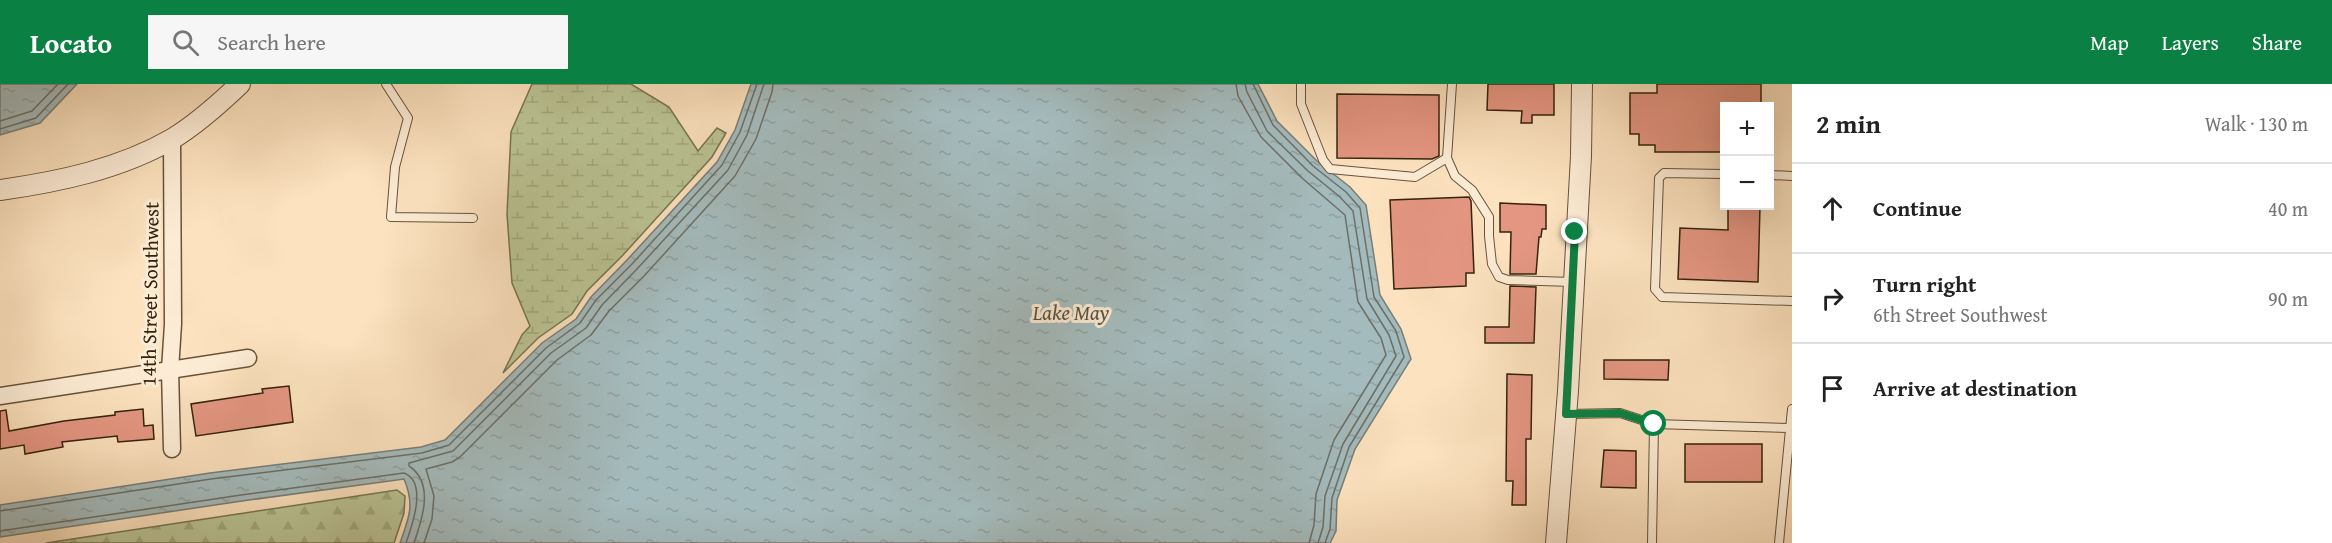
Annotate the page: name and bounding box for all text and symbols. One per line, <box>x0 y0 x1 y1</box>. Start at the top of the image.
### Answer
search box <box>148 15 568 69</box>
text: Locato <box>30 22 112 63</box>
icon: search <box>169 26 202 59</box>
text: Search here <box>217 26 326 58</box>
text: Map <box>2090 27 2129 58</box>
text: Layers <box>2162 27 2219 58</box>
text: Share <box>2252 27 2302 58</box>
map controls <box>1720 102 1774 210</box>
button: + <box>1720 102 1774 156</box>
text: 2 min <box>1816 104 1881 143</box>
text: Walk · 130 m <box>2205 109 2308 138</box>
button: − <box>1720 156 1774 210</box>
icon: ahead <box>1816 192 1849 225</box>
text: Continue <box>1873 192 1962 224</box>
text: 40 m <box>2268 194 2308 223</box>
street label: 14th Street Southwest <box>133 202 166 386</box>
route end <box>1561 218 1587 244</box>
text: Turn right <box>1873 268 1976 300</box>
icon: right <box>1816 282 1849 315</box>
text: 90 m <box>2268 284 2308 313</box>
water label: Lake May <box>1032 297 1110 328</box>
text: 6th Street Southwest <box>1873 300 2048 329</box>
icon: arrive <box>1816 372 1849 405</box>
text: Arrive at destination <box>1873 372 2077 404</box>
route start <box>1640 410 1666 436</box>

